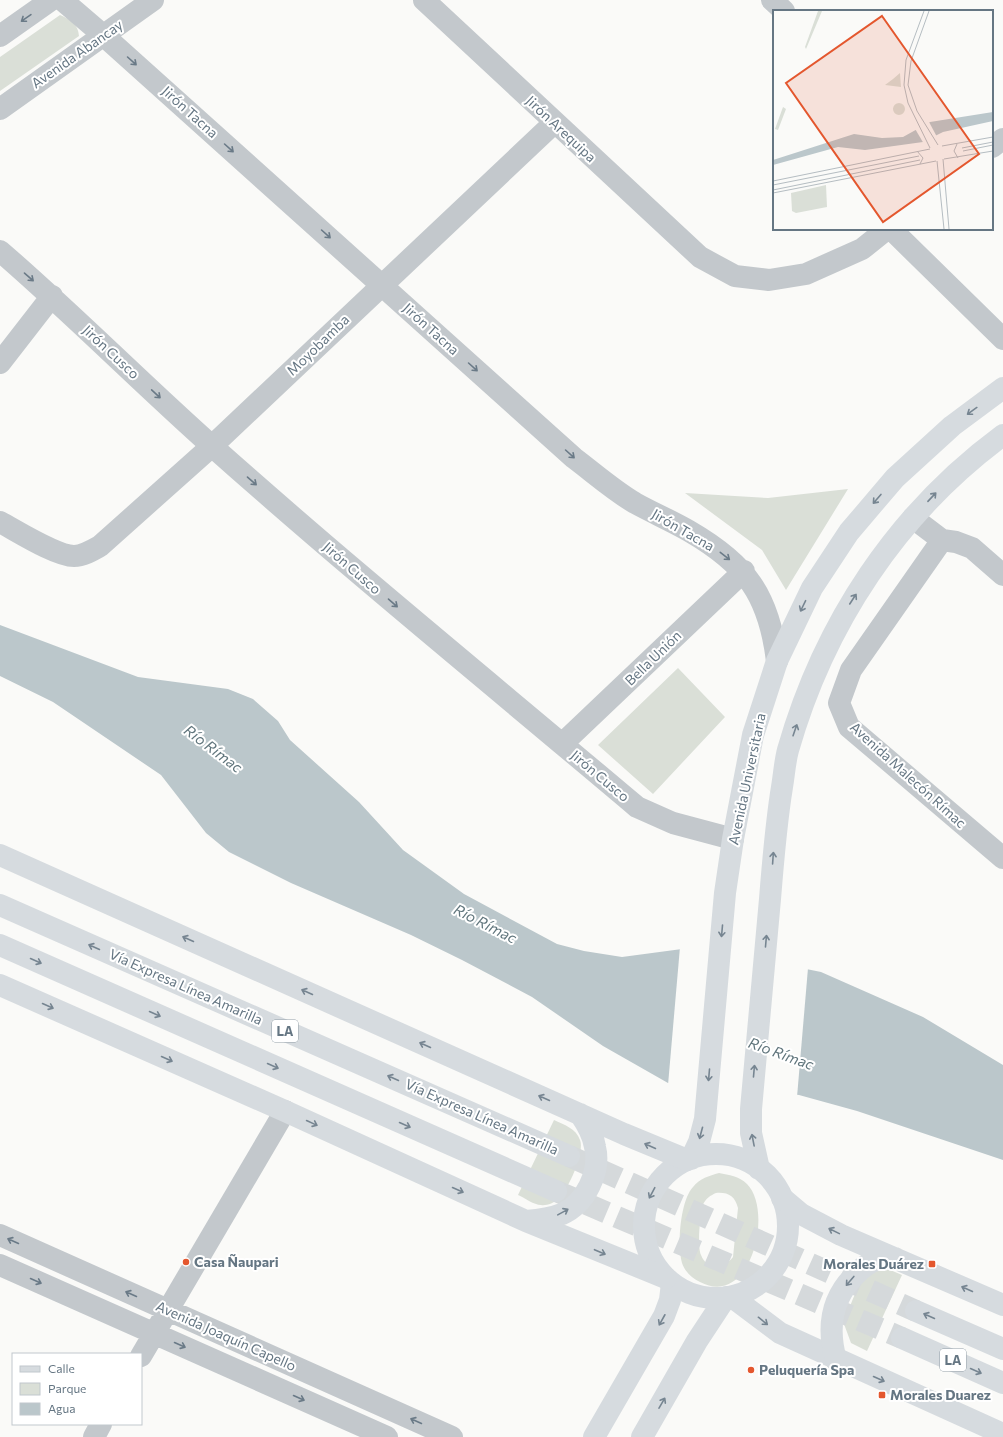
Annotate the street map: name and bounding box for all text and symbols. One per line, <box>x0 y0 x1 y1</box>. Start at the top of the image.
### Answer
inset map <box>773 10 993 230</box>
one-way arrow <box>20 14 31 22</box>
street label: Avenida Abancay <box>28 16 126 91</box>
one-way arrow <box>127 56 137 65</box>
street label: Jirón Tacna <box>159 82 222 141</box>
street label: Jirón Arequipa <box>523 92 600 165</box>
one-way arrow <box>224 143 234 152</box>
one-way arrow <box>321 230 331 239</box>
one-way arrow <box>24 272 35 281</box>
street label: Jirón Tacna <box>400 299 463 358</box>
street label: Moyobamba <box>283 311 352 379</box>
street label: Jirón Cusco <box>80 321 143 382</box>
one-way arrow <box>468 362 478 372</box>
one-way arrow <box>151 389 161 398</box>
one-way arrow <box>966 407 977 415</box>
one-way arrow <box>565 450 575 459</box>
one-way arrow <box>247 476 257 485</box>
one-way arrow <box>928 492 937 502</box>
one-way arrow <box>872 494 881 505</box>
street label: Jirón Tacna <box>649 505 718 554</box>
street label: Jirón Cusco <box>320 538 385 597</box>
one-way arrow <box>719 551 730 560</box>
one-way arrow <box>849 593 857 605</box>
one-way arrow <box>387 598 398 607</box>
one-way arrow <box>799 599 806 611</box>
street label: Bella Unión <box>621 627 684 689</box>
street label: Avenida Universitaria <box>724 711 769 846</box>
street label: Avenida Malecón Rímac <box>847 718 970 831</box>
water label: Río Rímac <box>181 721 247 776</box>
one-way arrow <box>792 724 799 737</box>
street label: Jirón Cusco <box>568 746 633 805</box>
one-way arrow <box>769 852 776 865</box>
water label: Río Rímac <box>451 900 520 947</box>
one-way arrow <box>718 924 725 937</box>
one-way arrow <box>182 935 194 942</box>
one-way arrow <box>762 935 770 948</box>
one-way arrow <box>89 943 101 950</box>
street label: Vía Expresa Línea Amarilla <box>107 945 266 1028</box>
one-way arrow <box>29 958 41 965</box>
one-way arrow <box>301 988 313 995</box>
one-way arrow <box>42 1003 54 1011</box>
one-way arrow <box>148 1011 160 1018</box>
road number: LA <box>272 1020 298 1042</box>
water label: Río Rímac <box>746 1033 817 1073</box>
one-way arrow <box>420 1041 432 1048</box>
one-way arrow <box>161 1056 173 1063</box>
one-way arrow <box>267 1063 279 1071</box>
one-way arrow <box>751 1064 758 1077</box>
one-way arrow <box>705 1068 713 1081</box>
one-way arrow <box>387 1074 399 1081</box>
street label: Vía Expresa Línea Amarilla <box>403 1075 562 1158</box>
one-way arrow <box>539 1094 551 1101</box>
one-way arrow <box>305 1120 317 1127</box>
one-way arrow <box>399 1122 411 1129</box>
one-way arrow <box>697 1126 705 1139</box>
one-way arrow <box>748 1133 756 1146</box>
one-way arrow <box>645 1142 657 1149</box>
one-way arrow <box>452 1187 464 1195</box>
one-way arrow <box>648 1187 655 1199</box>
one-way arrow <box>557 1208 569 1216</box>
one-way arrow <box>828 1227 840 1234</box>
one-way arrow <box>7 1237 19 1244</box>
one-way arrow <box>594 1249 606 1257</box>
place label: Casa Ñaupari <box>194 1253 279 1270</box>
place label: Morales Duárez <box>823 1255 924 1272</box>
marker: Casa Ñaupari <box>181 1257 191 1267</box>
marker: Morales Duárez <box>927 1259 937 1269</box>
one-way arrow <box>845 1275 854 1286</box>
one-way arrow <box>29 1278 41 1285</box>
one-way arrow <box>962 1285 974 1292</box>
one-way arrow <box>126 1290 138 1297</box>
street label: Avenida Joaquín Capello <box>154 1297 299 1374</box>
one-way arrow <box>923 1312 935 1320</box>
one-way arrow <box>658 1314 665 1326</box>
one-way arrow <box>757 1317 768 1326</box>
one-way arrow <box>174 1342 186 1349</box>
road number: LA <box>940 1349 966 1371</box>
legend <box>12 1353 142 1425</box>
text: Calle <box>48 1361 75 1375</box>
place label: Peluquería Spa <box>759 1361 854 1378</box>
marker: Peluquería Spa <box>746 1365 756 1375</box>
one-way arrow <box>970 1367 982 1375</box>
one-way arrow <box>872 1376 884 1383</box>
text: Parque <box>48 1381 86 1395</box>
place label: Morales Duarez <box>890 1386 991 1403</box>
marker: Morales Duarez <box>877 1390 887 1400</box>
one-way arrow <box>292 1395 304 1402</box>
one-way arrow <box>658 1397 666 1409</box>
text: Agua <box>48 1401 76 1415</box>
one-way arrow <box>411 1417 423 1424</box>

